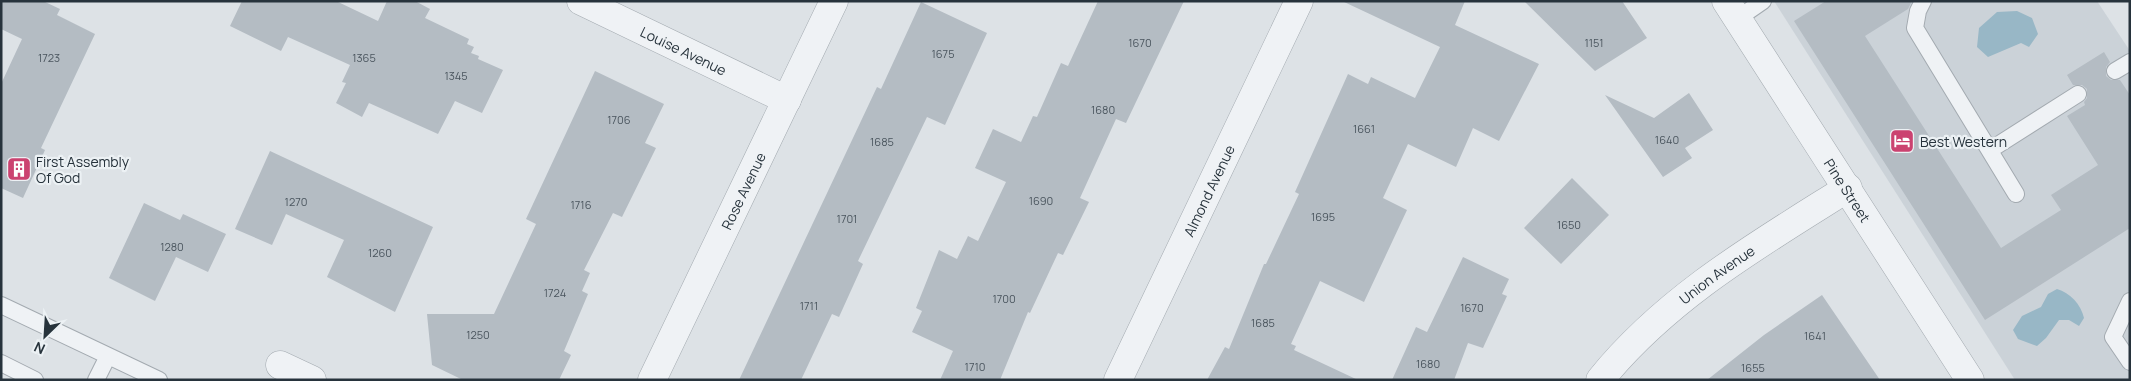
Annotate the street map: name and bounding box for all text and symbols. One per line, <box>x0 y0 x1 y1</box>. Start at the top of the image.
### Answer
street label: Louise Avenue <box>638 22 730 79</box>
house number: 1670 <box>1128 35 1152 50</box>
house number: 1151 <box>1584 35 1604 50</box>
house number: 1675 <box>932 46 955 61</box>
house number: 1723 <box>38 50 60 65</box>
house number: 1365 <box>352 50 376 65</box>
house number: 1345 <box>444 68 468 83</box>
house number: 1680 <box>1091 102 1115 117</box>
house number: 1706 <box>607 112 631 127</box>
house number: 1661 <box>1353 121 1375 136</box>
hotel icon: Best Western <box>1889 128 1915 154</box>
house number: 1640 <box>1655 132 1679 147</box>
place label: Best Western <box>1920 132 2007 151</box>
house number: 1685 <box>870 134 894 149</box>
street label: Almond Avenue <box>1178 141 1239 240</box>
street label: Rose Avenue <box>716 149 770 232</box>
place label: First Assembly Of God <box>36 152 130 187</box>
street label: Pine Street <box>1820 155 1876 226</box>
building icon: First Assembly Of God <box>6 156 32 182</box>
house number: 1690 <box>1029 193 1053 208</box>
house number: 1270 <box>285 194 307 209</box>
house number: 1716 <box>571 197 592 212</box>
house number: 1695 <box>1311 209 1335 224</box>
house number: 1701 <box>837 211 857 226</box>
house number: 1650 <box>1557 217 1581 232</box>
house number: 1280 <box>160 239 184 254</box>
street label: Union Avenue <box>1675 240 1758 308</box>
house number: 1260 <box>368 245 392 260</box>
house number: 1724 <box>544 285 566 300</box>
house number: 1700 <box>992 291 1016 306</box>
house number: 1711 <box>800 298 818 313</box>
house number: 1670 <box>1460 300 1484 315</box>
north arrow <box>20 311 70 361</box>
house number: 1685 <box>1251 315 1275 330</box>
house number: 1250 <box>466 327 490 342</box>
house number: 1641 <box>1804 328 1826 343</box>
text: N <box>31 337 48 359</box>
house number: 1680 <box>1416 356 1440 371</box>
house number: 1710 <box>965 359 985 374</box>
house number: 1655 <box>1741 360 1765 375</box>

